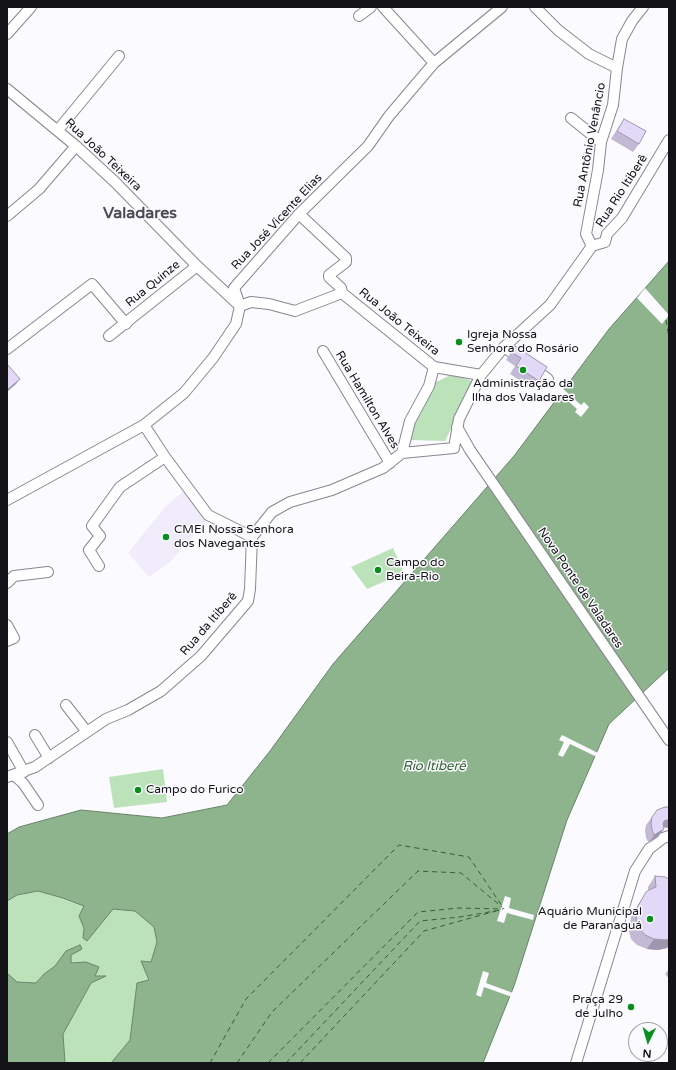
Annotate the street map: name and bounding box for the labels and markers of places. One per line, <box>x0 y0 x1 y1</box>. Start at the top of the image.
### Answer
place label: Igreja Nossa Senhora do Rosário <box>467 328 579 356</box>
marker: Igreja Nossa Senhora do Rosário <box>454 337 464 347</box>
marker: Administração da Ilha dos Valadares <box>518 365 528 375</box>
place label: Administração da Ilha dos Valadares <box>472 377 574 405</box>
place label: CMEI Nossa Senhora dos Navegantes <box>174 523 294 551</box>
marker: CMEI Nossa Senhora dos Navegantes <box>161 532 171 542</box>
place label: Campo do Beira-Rio <box>386 556 445 584</box>
marker: Campo do Beira-Rio <box>373 565 383 575</box>
place label: Campo do Furico <box>146 783 243 797</box>
marker: Campo do Furico <box>133 785 143 795</box>
place label: Aquário Municipal de Paranaguá <box>538 905 642 933</box>
marker: Aquário Municipal de Paranaguá <box>645 914 655 924</box>
place label: Praça 29 de Julho <box>572 993 623 1021</box>
marker: Praça 29 de Julho <box>626 1002 636 1012</box>

